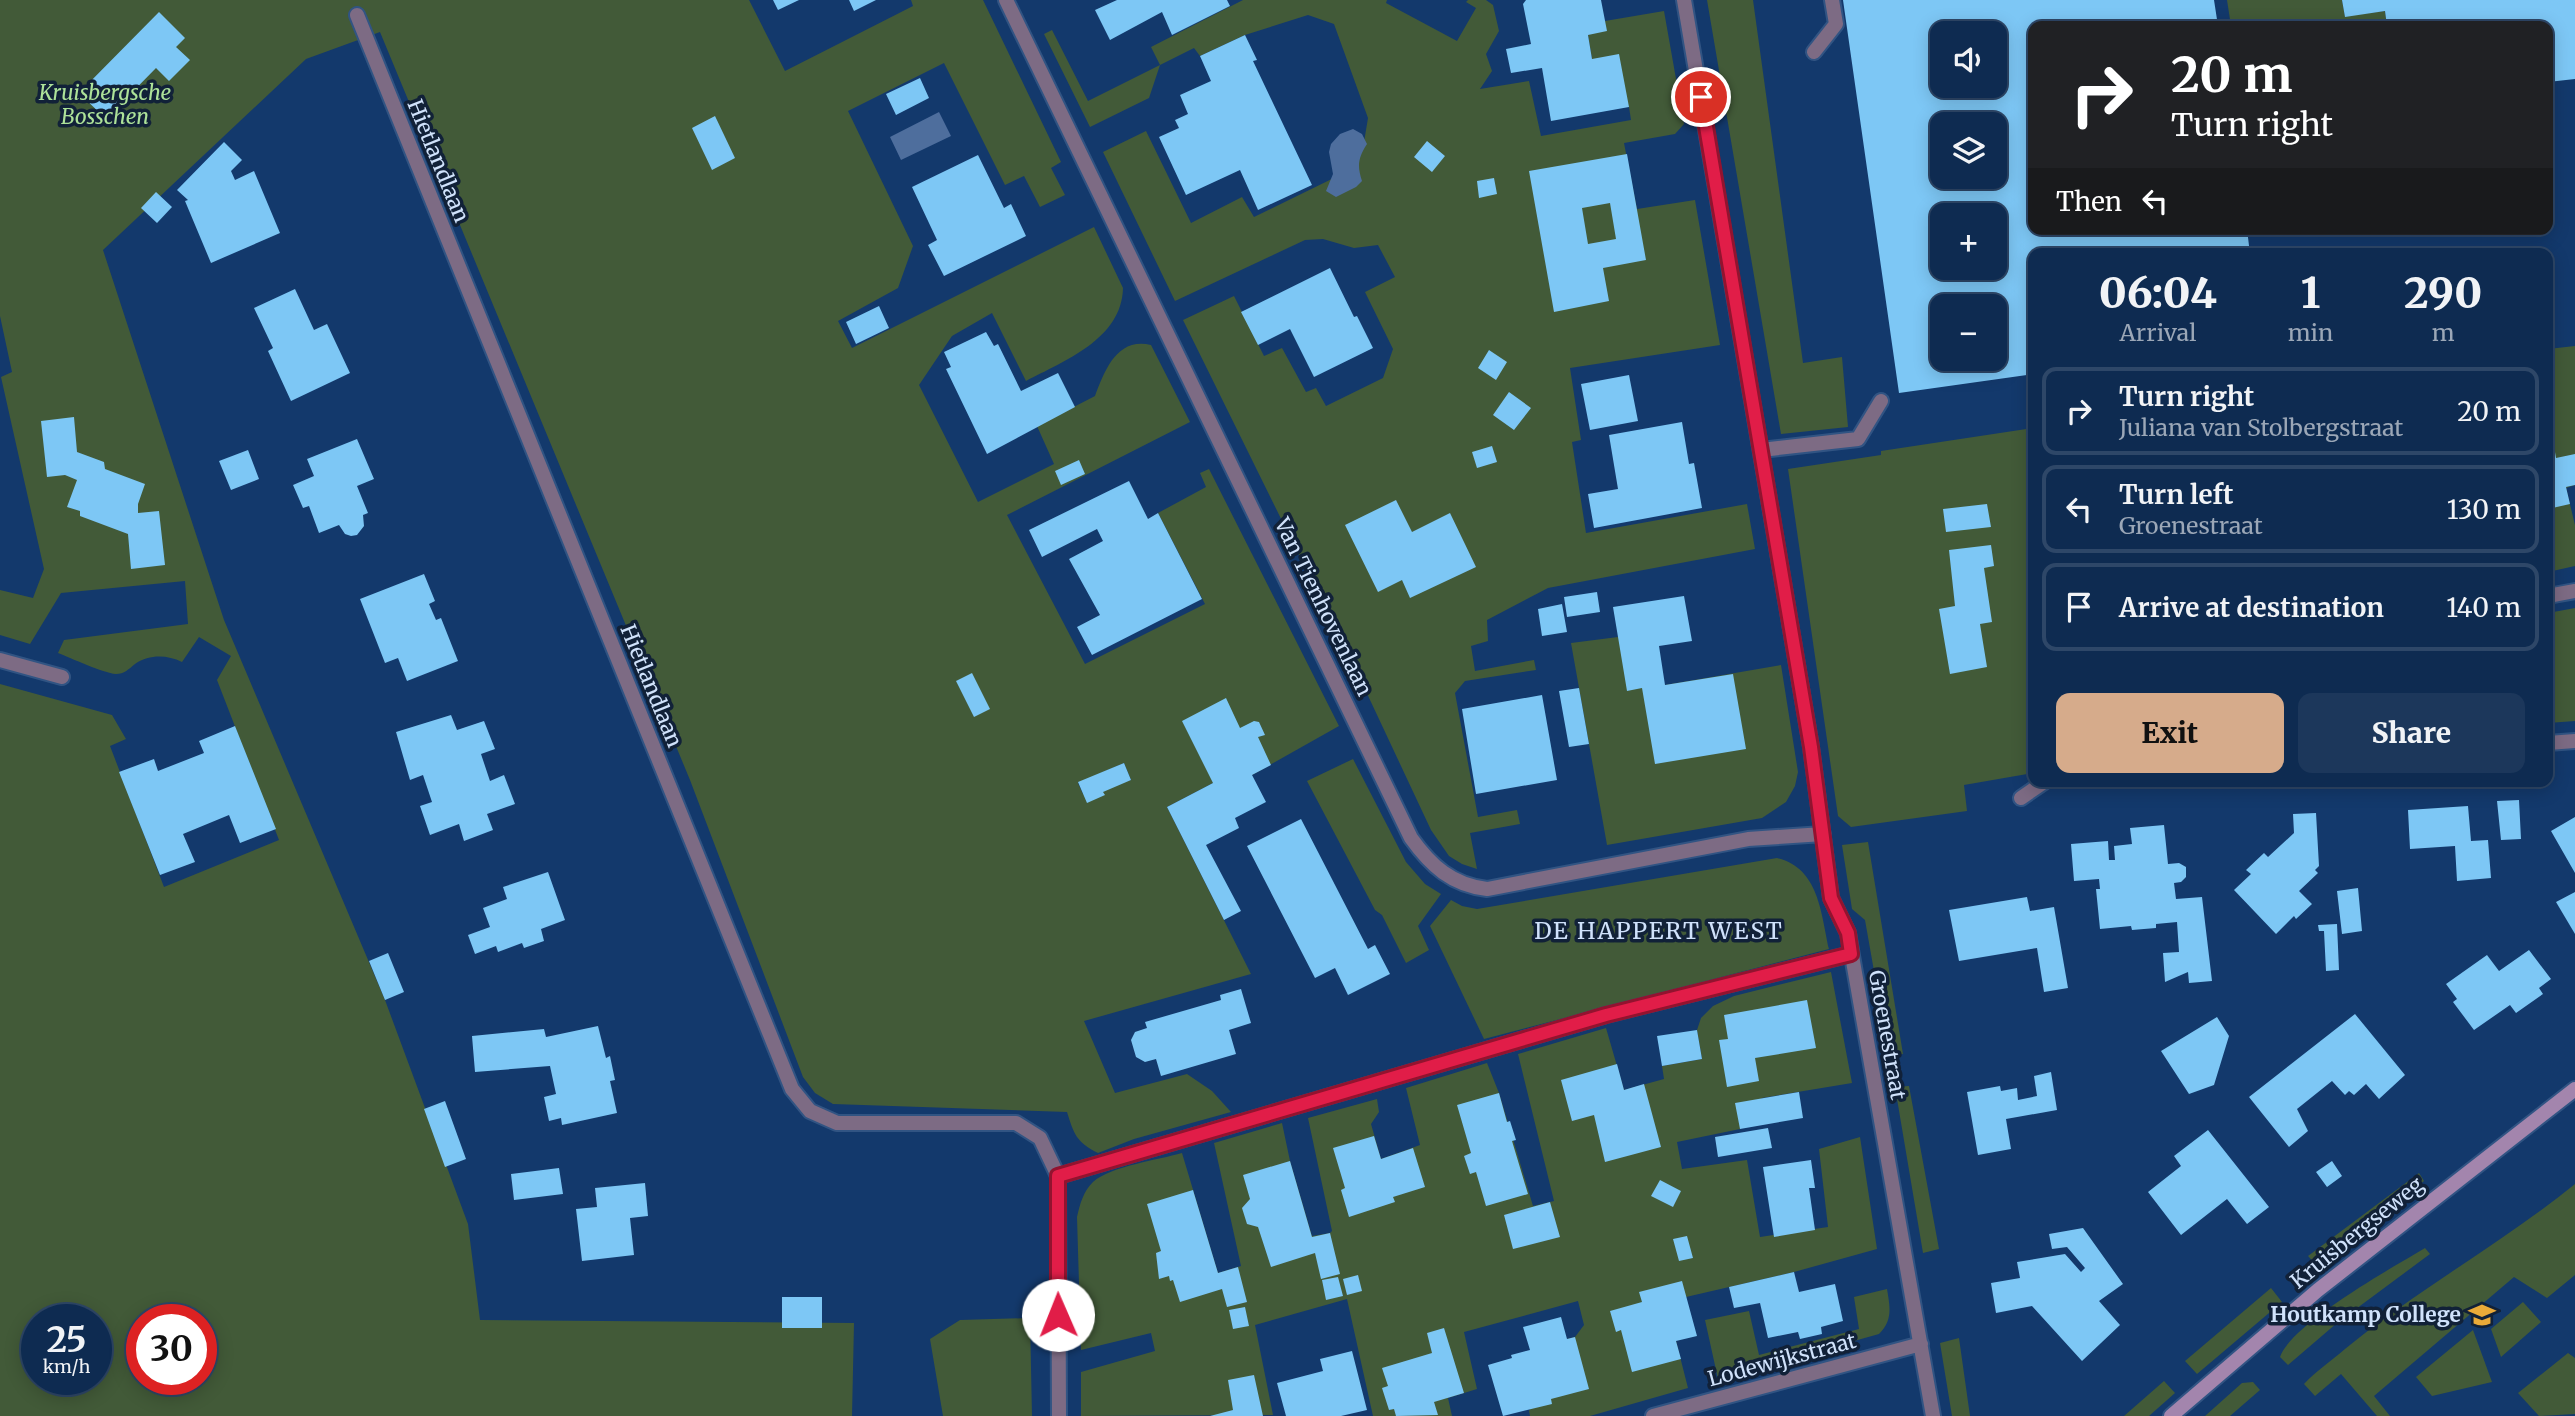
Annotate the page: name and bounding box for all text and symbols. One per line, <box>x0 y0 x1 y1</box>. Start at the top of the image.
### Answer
map controls <box>1930 21 2007 371</box>
button: sound <box>1930 21 2007 98</box>
text: 20 m <box>2171 44 2292 105</box>
icon: right <box>2056 49 2147 140</box>
pin <box>1671 67 1731 127</box>
icon: arrive <box>1682 78 1720 116</box>
park label: Kruisbergsche Bosschen <box>38 79 171 130</box>
street label: Hietlandlaan <box>402 95 475 226</box>
text: Turn right <box>2171 105 2333 145</box>
button: layers <box>1930 112 2007 189</box>
icon: left <box>2136 182 2174 220</box>
text: Then <box>2056 185 2122 218</box>
button: + <box>1930 203 2007 280</box>
text: 06:04 <box>2099 267 2217 319</box>
text: 1 <box>2301 267 2320 319</box>
text: 290 <box>2404 267 2482 319</box>
button: − <box>1930 294 2007 371</box>
text: Arrival <box>2119 318 2196 347</box>
text: min <box>2288 318 2333 347</box>
text: m <box>2432 318 2455 347</box>
text: Turn right <box>2119 380 2254 413</box>
icon: right <box>2060 392 2098 430</box>
text: 20 m <box>2457 395 2521 428</box>
text: Juliana van Stolbergstraat <box>2119 413 2403 442</box>
text: Turn left <box>2119 478 2233 511</box>
icon: left <box>2060 490 2098 528</box>
text: 130 m <box>2447 493 2521 526</box>
text: Groenestraat <box>2119 511 2263 540</box>
street label: Van Tienhovenlaan <box>1268 512 1378 700</box>
icon: arrive <box>2060 588 2098 626</box>
text: Arrive at destination <box>2119 591 2384 624</box>
text: 140 m <box>2446 591 2521 624</box>
street label: Hietlandlaan <box>615 620 688 751</box>
button: Exit <box>2056 693 2284 773</box>
button: Share <box>2298 693 2525 773</box>
district label: DE HAPPERT WEST <box>1534 916 1784 945</box>
street label: Groenestraat <box>1863 968 1912 1102</box>
street label: Kruisbergseweg <box>2285 1171 2429 1294</box>
position arrow <box>1021 1278 1095 1352</box>
school or university icon: Houtkamp College <box>2467 1300 2497 1330</box>
place label: Houtkamp College <box>2270 1301 2461 1328</box>
speed limit sign: 30 <box>126 1304 217 1395</box>
text: 25 <box>46 1318 87 1362</box>
street label: Lodewijkstraat <box>1705 1327 1859 1392</box>
text: km/h <box>43 1355 90 1378</box>

